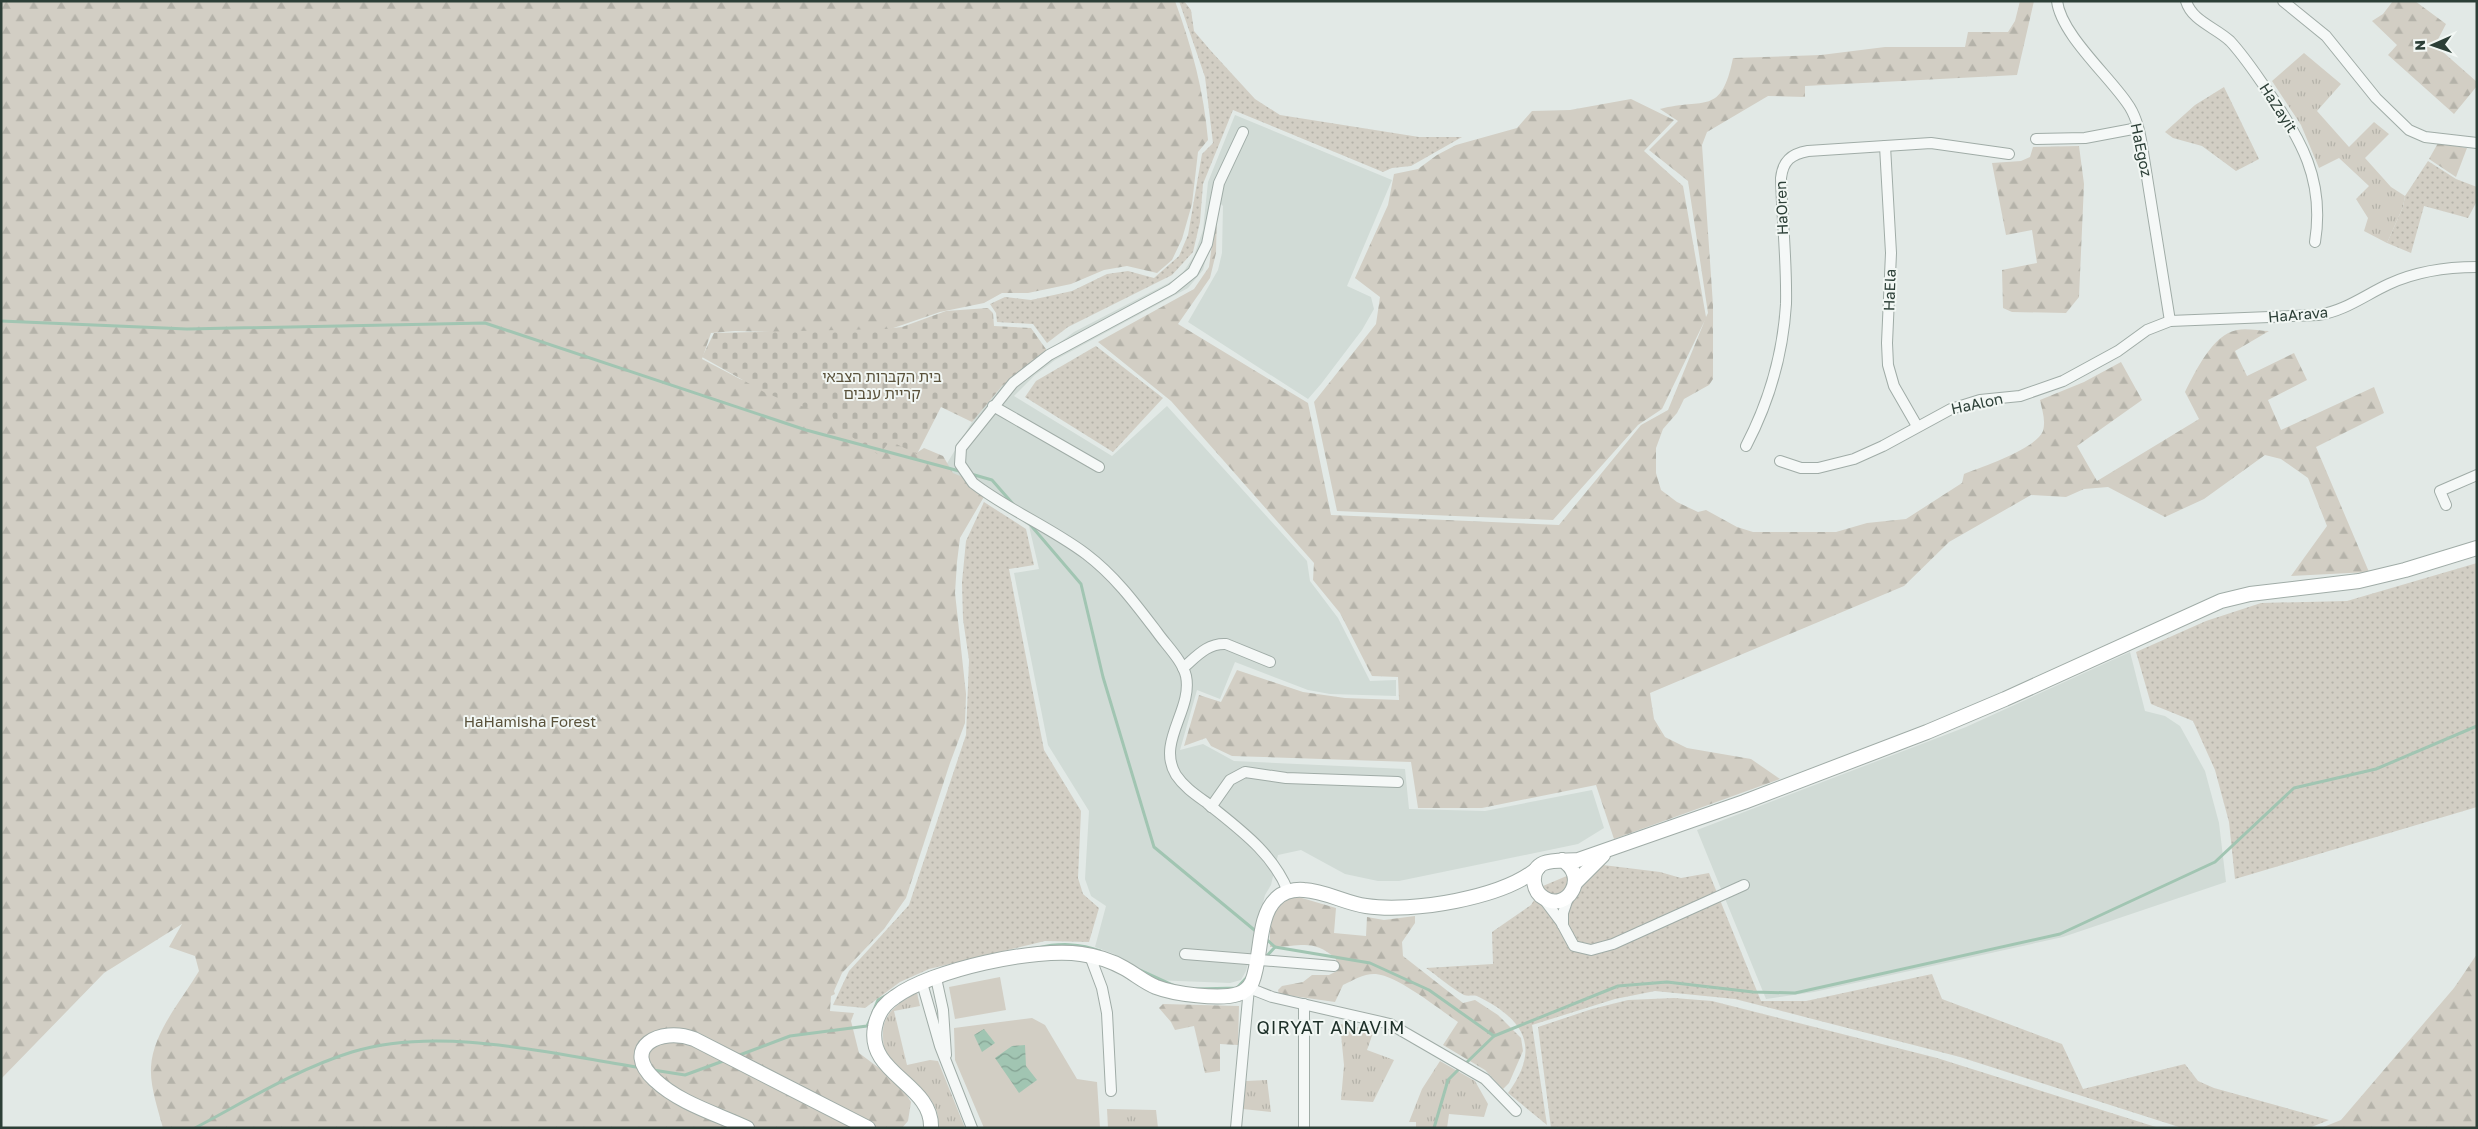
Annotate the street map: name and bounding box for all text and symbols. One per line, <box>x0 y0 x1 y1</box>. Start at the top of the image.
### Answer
north arrow <box>2408 20 2458 70</box>
text: N <box>2411 40 2428 51</box>
street label: HaZayit <box>2256 79 2301 136</box>
street label: HaEgoz <box>2127 121 2157 179</box>
street label: HaOren <box>1771 180 1791 236</box>
street label: HaEla <box>1879 269 1899 311</box>
street label: HaArava <box>2267 302 2329 326</box>
park label: בית הקברות הצבאי קריית ענבים <box>822 367 942 402</box>
street label: HaAlon <box>1949 389 2004 417</box>
park label: HaHamisha Forest <box>464 712 596 730</box>
district label: QIRYAT ANAVIM <box>1256 1016 1406 1038</box>

